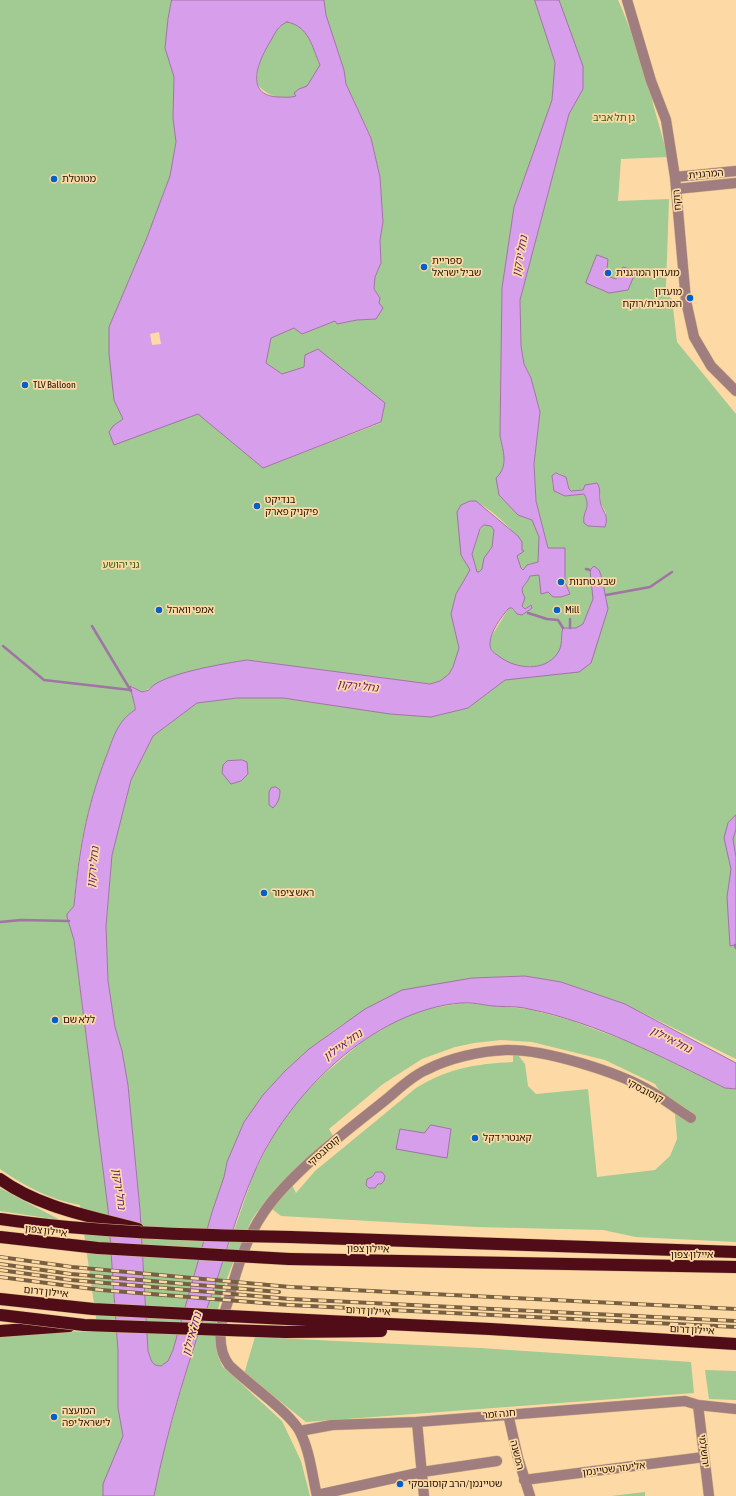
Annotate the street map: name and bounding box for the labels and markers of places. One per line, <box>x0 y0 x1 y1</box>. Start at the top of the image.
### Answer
place label: מטוטלת <box>62 173 96 185</box>
marker: מטוטלת <box>49 174 59 184</box>
place label: ספריית שביל ישראל <box>432 255 481 278</box>
marker: ספריית שביל ישראל <box>419 262 429 272</box>
place label: מועדון המרגנית <box>616 267 680 279</box>
marker: מועדון המרגנית <box>603 268 613 278</box>
place label: מועדון המרגנית/רוקח <box>622 286 682 310</box>
marker: מועדון המרגנית/רוקח <box>685 293 695 303</box>
place label: TLV Balloon <box>33 379 76 391</box>
marker: TLV Balloon <box>20 380 30 390</box>
place label: בנדיקט פיקניק פארק <box>265 494 318 518</box>
marker: בנדיקט פיקניק פארק <box>252 501 262 511</box>
place label: שבע טחנות <box>569 576 616 588</box>
marker: שבע טחנות <box>556 577 566 587</box>
place label: אמפי וואהל <box>167 604 214 616</box>
place label: Mill <box>565 604 579 616</box>
marker: אמפי וואהל <box>154 605 164 615</box>
marker: Mill <box>552 605 562 615</box>
place label: ראש ציפור <box>272 887 314 899</box>
marker: ראש ציפור <box>259 888 269 898</box>
place label: ללא שם <box>63 1014 95 1026</box>
marker: ללא שם <box>50 1015 60 1025</box>
place label: קאנטרי דקל <box>483 1132 532 1144</box>
marker: קאנטרי דקל <box>470 1133 480 1143</box>
place label: המועצה לישראל יפה <box>62 1405 110 1428</box>
marker: המועצה לישראל יפה <box>49 1412 59 1422</box>
place label: שטיינמן/הרב קוסובסקי <box>408 1478 502 1490</box>
marker: שטיינמן/הרב קוסובסקי <box>395 1479 405 1489</box>

